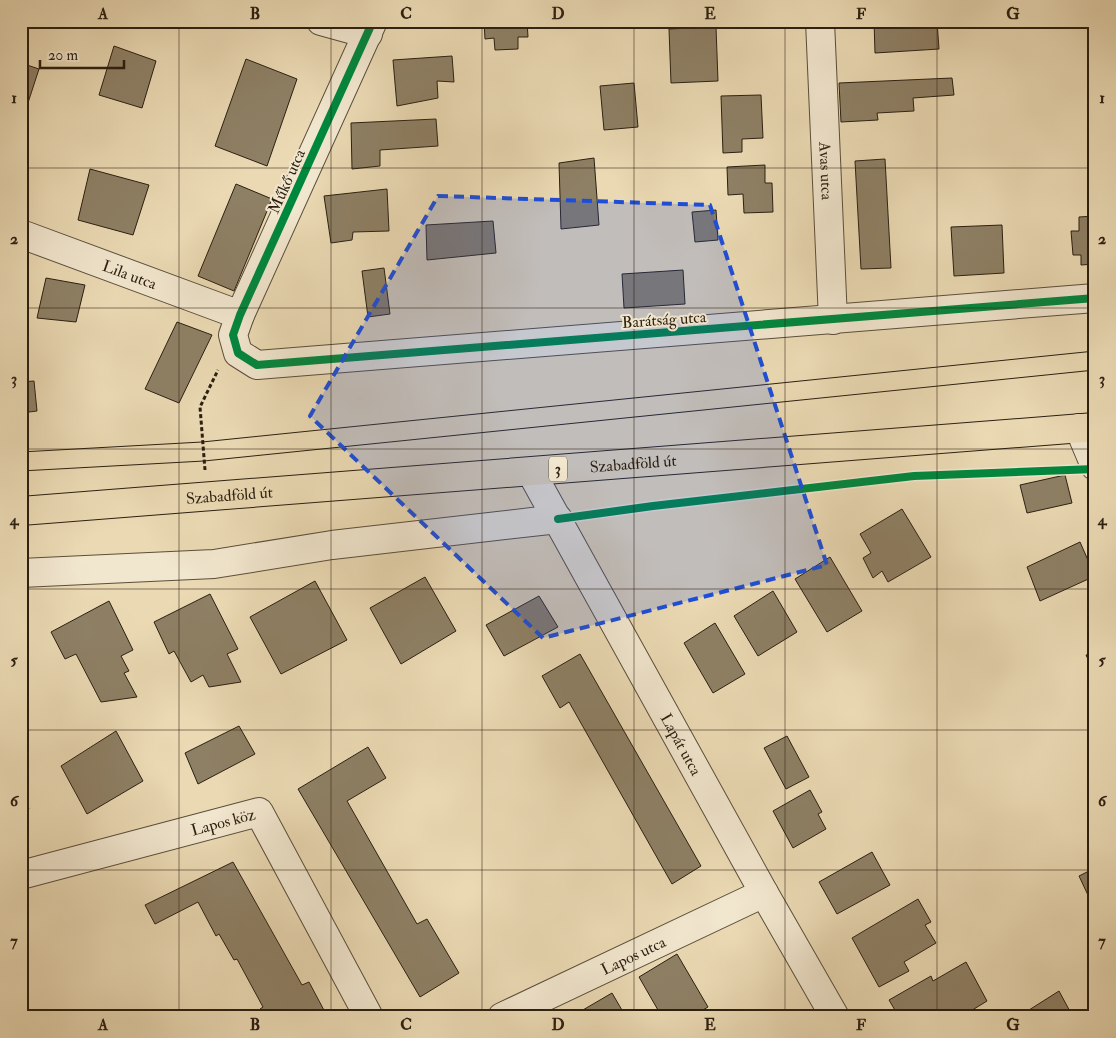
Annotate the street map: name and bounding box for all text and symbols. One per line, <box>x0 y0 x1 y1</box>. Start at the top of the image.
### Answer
text: A <box>97 4 109 24</box>
text: B <box>250 4 260 24</box>
text: C <box>400 4 412 24</box>
text: D <box>551 4 565 24</box>
text: E <box>704 4 716 24</box>
text: F <box>856 4 866 24</box>
text: G <box>1006 4 1020 24</box>
scale bar <box>40 38 124 70</box>
text: 20 m <box>48 46 78 65</box>
text: 1 <box>11 88 17 108</box>
text: 1 <box>1099 88 1105 108</box>
street label: Avas utca <box>814 140 837 201</box>
street label: Műkő utca <box>264 146 310 217</box>
text: 2 <box>10 229 18 249</box>
text: 2 <box>1098 229 1106 249</box>
street label: Lila utca <box>100 256 160 294</box>
street label: Barátság utca <box>621 307 707 333</box>
text: 3 <box>11 369 17 389</box>
text: 3 <box>1099 369 1105 389</box>
street label: Szabadföld út <box>589 451 677 477</box>
road number: 3 <box>549 456 567 482</box>
street label: Szabadföld út <box>185 482 274 509</box>
text: 4 <box>9 510 20 530</box>
text: 4 <box>1097 510 1108 530</box>
text: 5 <box>10 650 18 670</box>
text: 5 <box>1098 650 1106 670</box>
street label: Lapát utca <box>656 710 706 779</box>
text: 6 <box>10 791 20 811</box>
text: 6 <box>1098 791 1108 811</box>
street label: Lapos köz <box>189 804 258 841</box>
text: 7 <box>10 931 18 951</box>
text: 7 <box>1098 931 1106 951</box>
street label: Lapos utca <box>598 932 669 980</box>
text: A <box>97 1015 109 1035</box>
text: B <box>250 1015 260 1035</box>
text: C <box>400 1015 412 1035</box>
text: D <box>551 1015 565 1035</box>
text: E <box>704 1015 716 1035</box>
text: F <box>856 1015 866 1035</box>
text: G <box>1006 1015 1020 1035</box>

